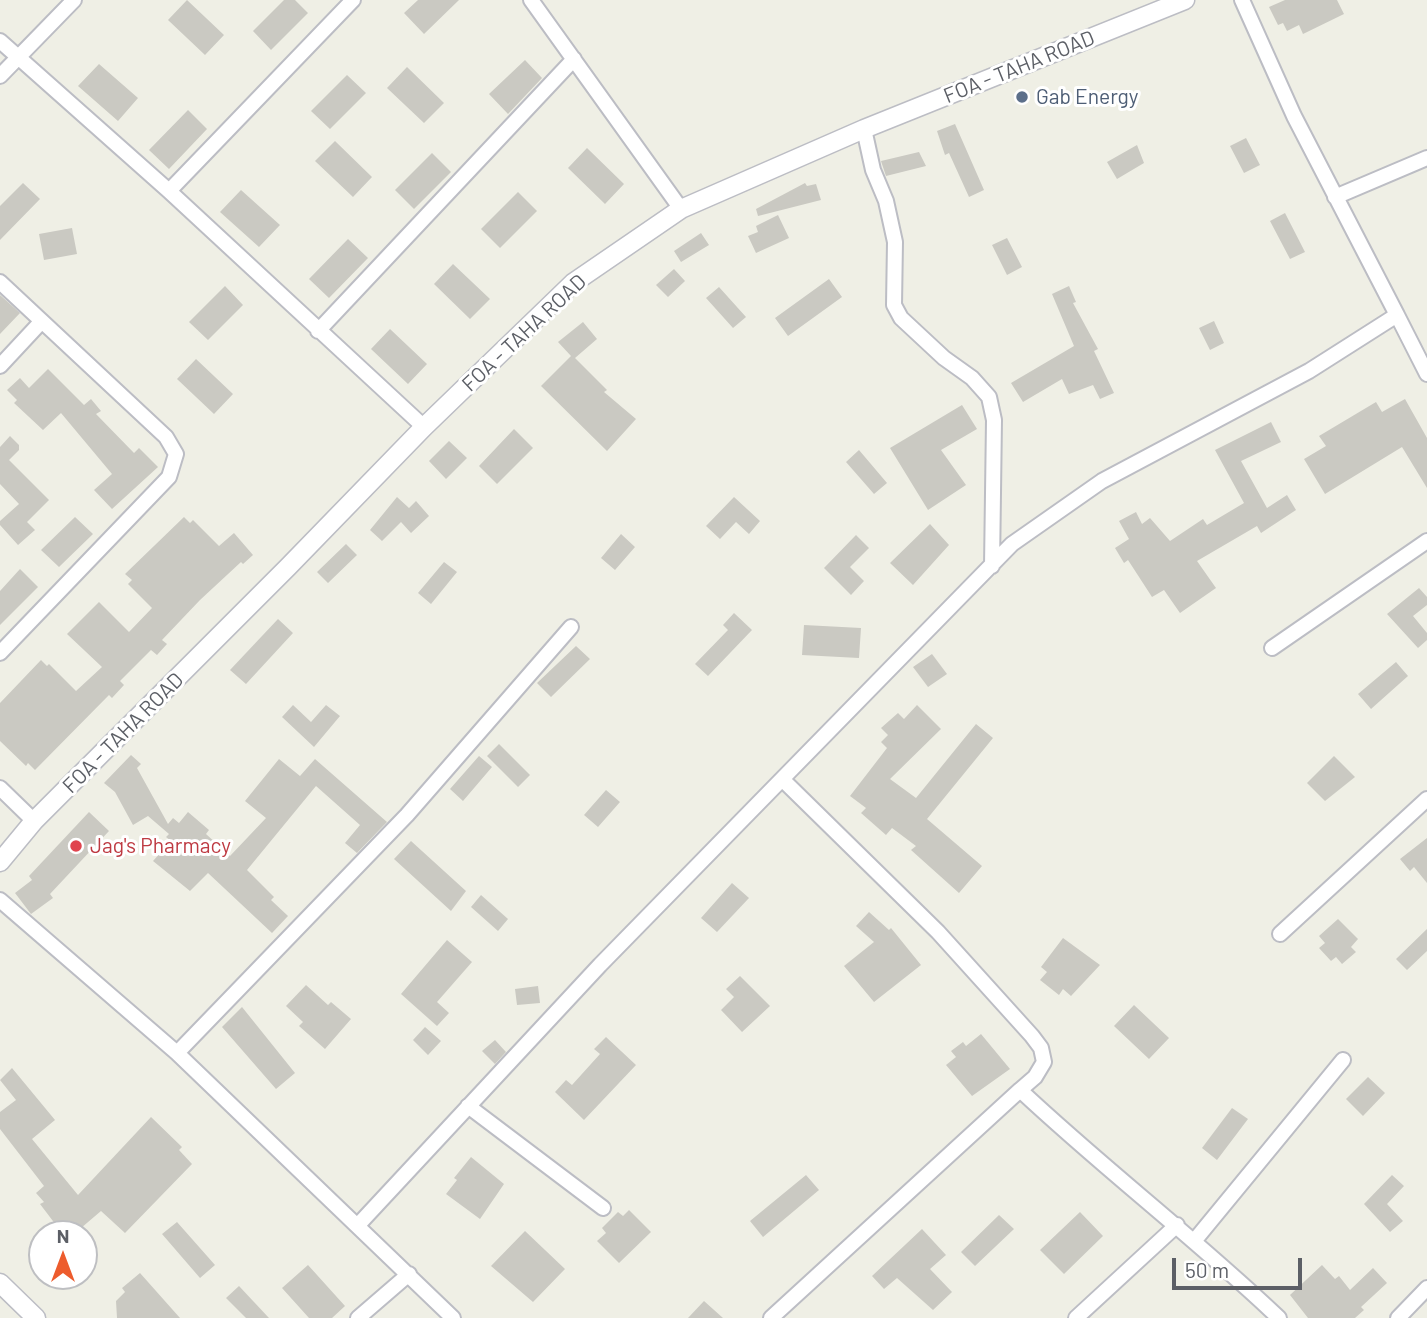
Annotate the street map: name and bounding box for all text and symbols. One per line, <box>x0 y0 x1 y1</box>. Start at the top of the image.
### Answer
street label: FOA - TAHA ROAD <box>940 25 1098 109</box>
place label: Gab Energy <box>1036 84 1139 110</box>
marker: Gab Energy <box>1014 89 1030 105</box>
street label: FOA - TAHA ROAD <box>457 269 591 397</box>
street label: FOA - TAHA ROAD <box>57 667 189 799</box>
place label: Jag's Pharmacy <box>90 833 231 859</box>
marker: Jag's Pharmacy <box>68 838 84 854</box>
north arrow <box>28 1220 98 1290</box>
text: N <box>57 1224 69 1247</box>
scale bar <box>1175 1244 1304 1288</box>
text: 50 m <box>1185 1257 1229 1282</box>

